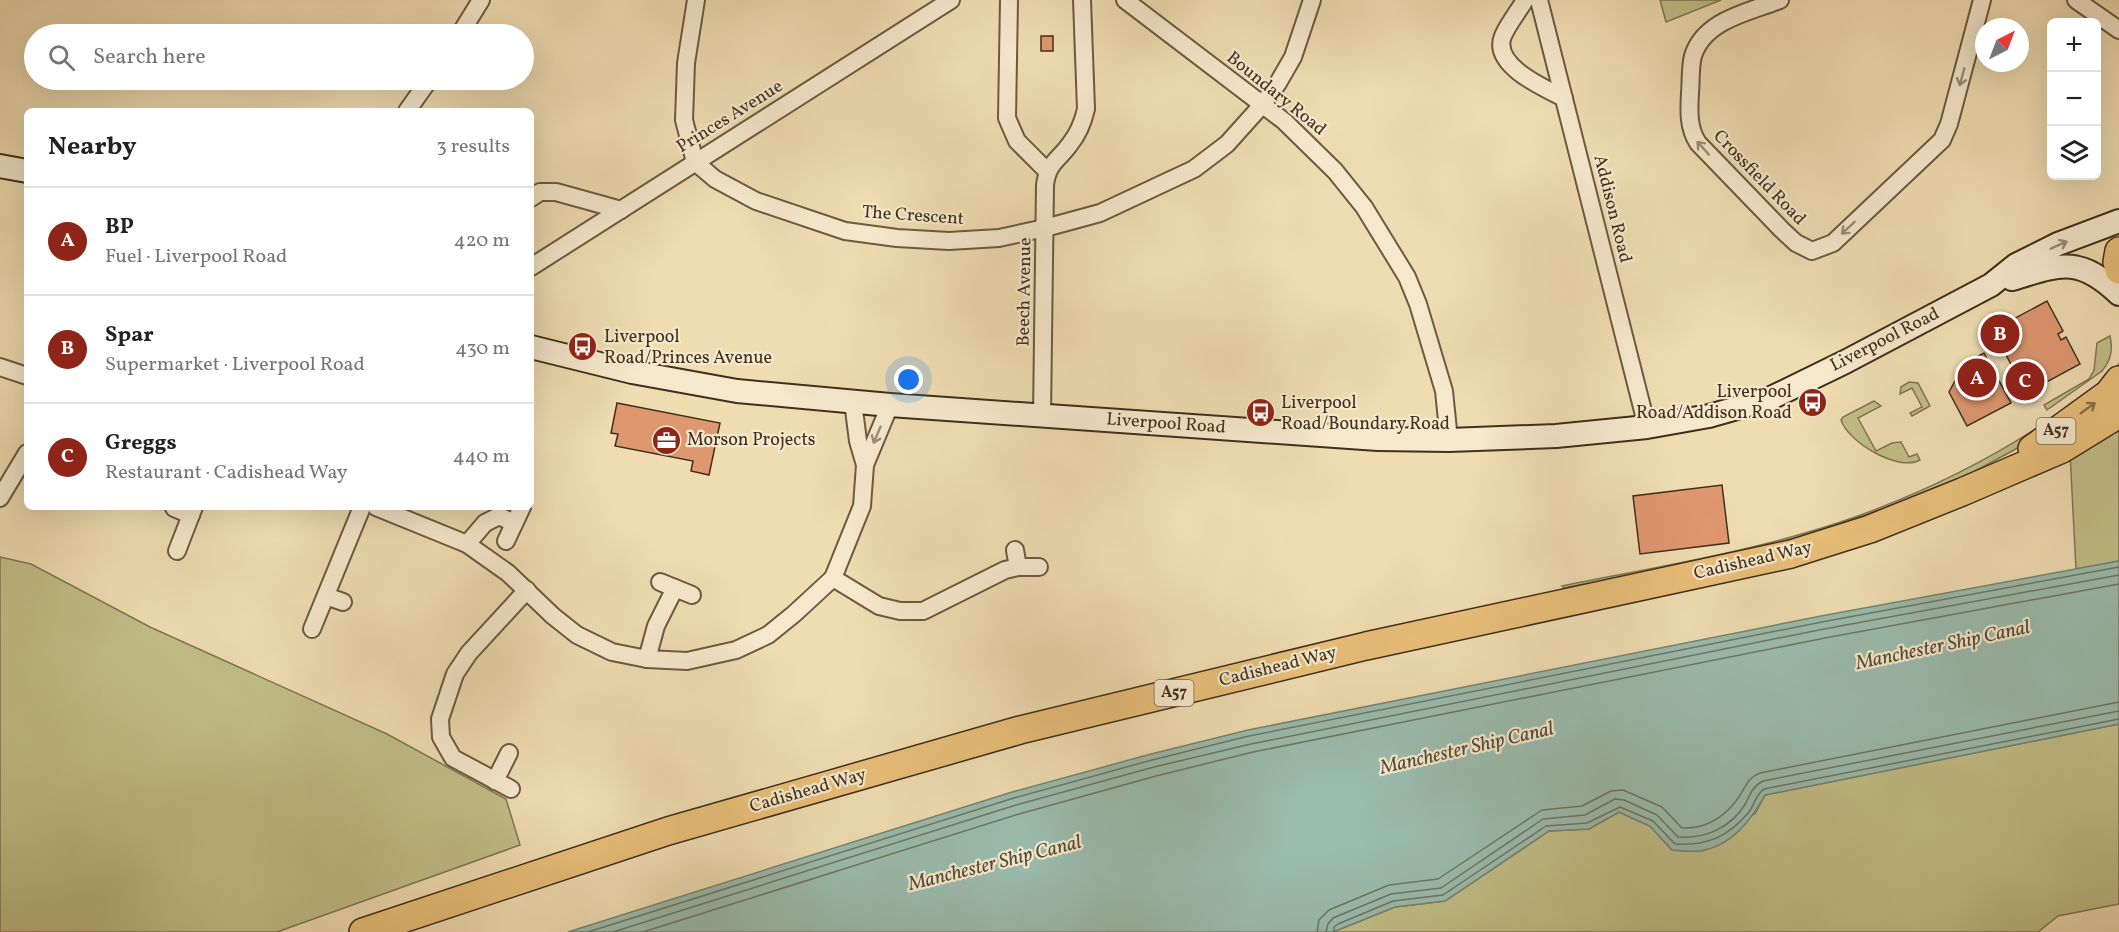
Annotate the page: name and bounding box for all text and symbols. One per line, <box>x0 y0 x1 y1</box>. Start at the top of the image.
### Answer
north arrow <box>1975 18 2029 72</box>
map controls <box>2047 18 2101 180</box>
button: + <box>2047 18 2101 72</box>
search box <box>24 24 534 90</box>
icon: search <box>45 41 78 74</box>
text: Search here <box>93 42 206 73</box>
street label: Boundary Road <box>1221 46 1331 142</box>
one-way arrow <box>1955 67 1967 86</box>
button: − <box>2047 72 2101 126</box>
street label: Princes Avenue <box>672 74 788 160</box>
street label: Crossfield Road <box>1707 125 1811 231</box>
button: layers <box>2047 126 2101 180</box>
text: Nearby <box>48 129 137 165</box>
text: 3 results <box>436 133 510 161</box>
one-way arrow <box>1696 140 1710 155</box>
street label: Addison Road <box>1587 152 1637 266</box>
street label: The Crescent <box>861 200 965 232</box>
text: BP <box>105 212 134 243</box>
one-way arrow <box>1841 221 1856 235</box>
text: A <box>60 227 75 255</box>
text: 420 m <box>454 227 510 255</box>
street label: Beech Avenue <box>1012 237 1038 347</box>
one-way arrow <box>2049 238 2067 250</box>
text: Fuel · Liverpool Road <box>105 243 287 271</box>
street label: Liverpool Road <box>1826 302 1944 378</box>
pin: B <box>1980 312 2020 356</box>
text: Spar <box>105 320 154 351</box>
place label: Liverpool Road/Princes Avenue <box>604 325 772 371</box>
bus stop icon: Liverpool Road/Princes Avenue <box>567 331 599 363</box>
text: B <box>61 335 74 363</box>
text: 430 m <box>455 335 510 363</box>
text: Supermarket · Liverpool Road <box>105 351 365 379</box>
pin: A <box>1958 356 1996 400</box>
pin: C <box>2006 358 2044 404</box>
your location <box>894 365 923 394</box>
place label: Liverpool Road/Addison Road <box>1636 380 1792 426</box>
bus stop icon: Liverpool Road/Addison Road <box>1797 386 1829 418</box>
place label: Liverpool Road/Boundary Road <box>1281 391 1450 437</box>
bus stop icon: Liverpool Road/Boundary Road <box>1244 397 1276 429</box>
one-way arrow <box>2080 402 2096 414</box>
street label: Liverpool Road <box>1105 407 1227 441</box>
road number: A57 <box>2036 418 2076 444</box>
office icon: Morson Projects <box>650 424 682 456</box>
one-way arrow <box>871 425 882 444</box>
text: Greggs <box>105 428 177 459</box>
place label: Morson Projects <box>687 428 815 453</box>
text: C <box>61 443 74 471</box>
text: 440 m <box>453 443 510 471</box>
text: Restaurant · Cadishead Way <box>105 459 348 487</box>
street label: Cadishead Way <box>1692 535 1815 587</box>
water label: Manchester Ship Canal <box>1852 614 2033 678</box>
street label: Cadishead Way <box>1217 640 1340 694</box>
road number: A57 <box>1154 680 1194 706</box>
water label: Manchester Ship Canal <box>1376 715 1557 783</box>
street label: Cadishead Way <box>747 762 870 820</box>
water label: Manchester Ship Canal <box>904 829 1085 899</box>

